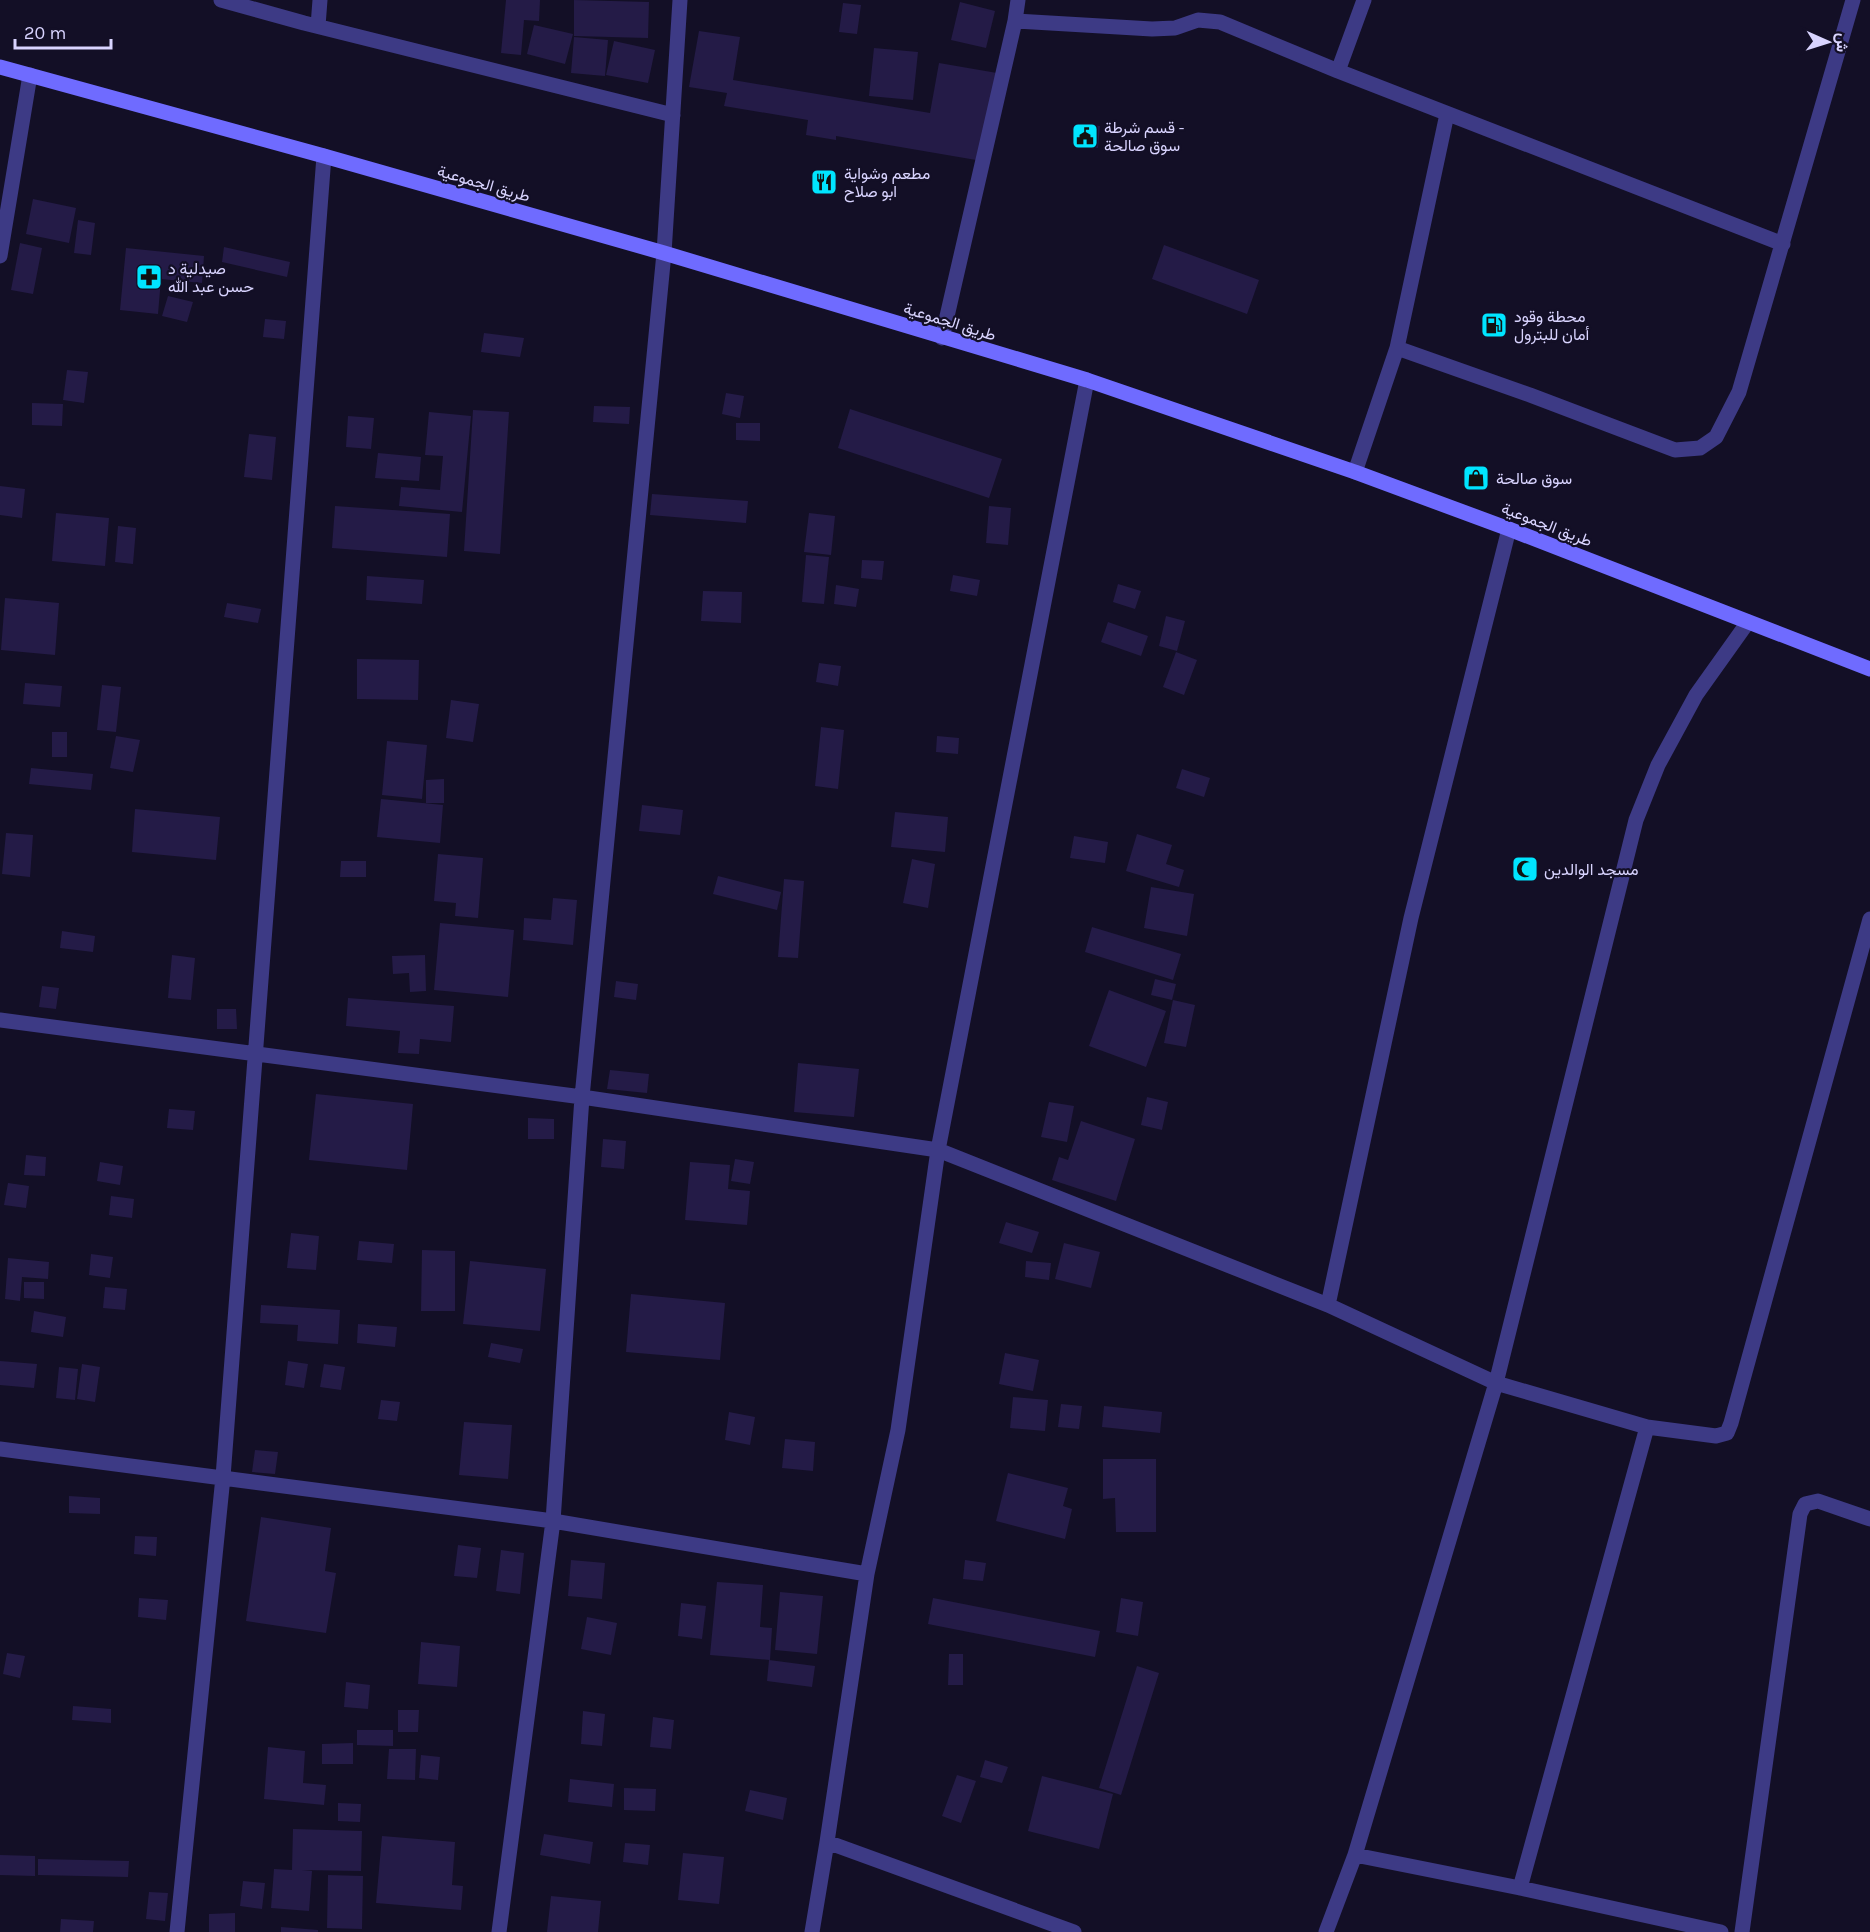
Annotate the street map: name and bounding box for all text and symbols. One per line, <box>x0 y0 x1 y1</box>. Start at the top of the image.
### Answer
scale bar <box>15 12 111 50</box>
north arrow <box>1798 12 1858 72</box>
text: 20 m <box>24 22 66 44</box>
text: ش <box>1832 33 1852 53</box>
place label: قسم شرطة - سوق صالحة <box>1104 118 1184 156</box>
public building icon: قسم شرطة - سوق صالحة <box>1070 121 1100 151</box>
street label: طريق الجموعية <box>435 161 532 207</box>
place label: مطعم وشواية ابو صلاح <box>844 164 930 203</box>
restaurant icon: مطعم وشواية ابو صلاح <box>809 167 839 197</box>
place label: صيدلية د حسن عبد الله <box>168 259 254 297</box>
pharmacy icon: صيدلية د حسن عبد الله <box>134 262 164 292</box>
street label: طريق الجموعية <box>901 298 998 346</box>
place label: محطة وقود أمان للبترول <box>1514 307 1590 345</box>
fuel station icon: محطة وقود أمان للبترول <box>1479 310 1509 340</box>
shop icon: سوق صالحة <box>1461 463 1491 493</box>
place label: سوق صالحة <box>1496 469 1572 489</box>
street label: طريق الجموعية <box>1498 498 1595 551</box>
mosque icon: مسجد الوالدين <box>1510 854 1540 884</box>
place label: مسجد الوالدين <box>1544 860 1639 880</box>

